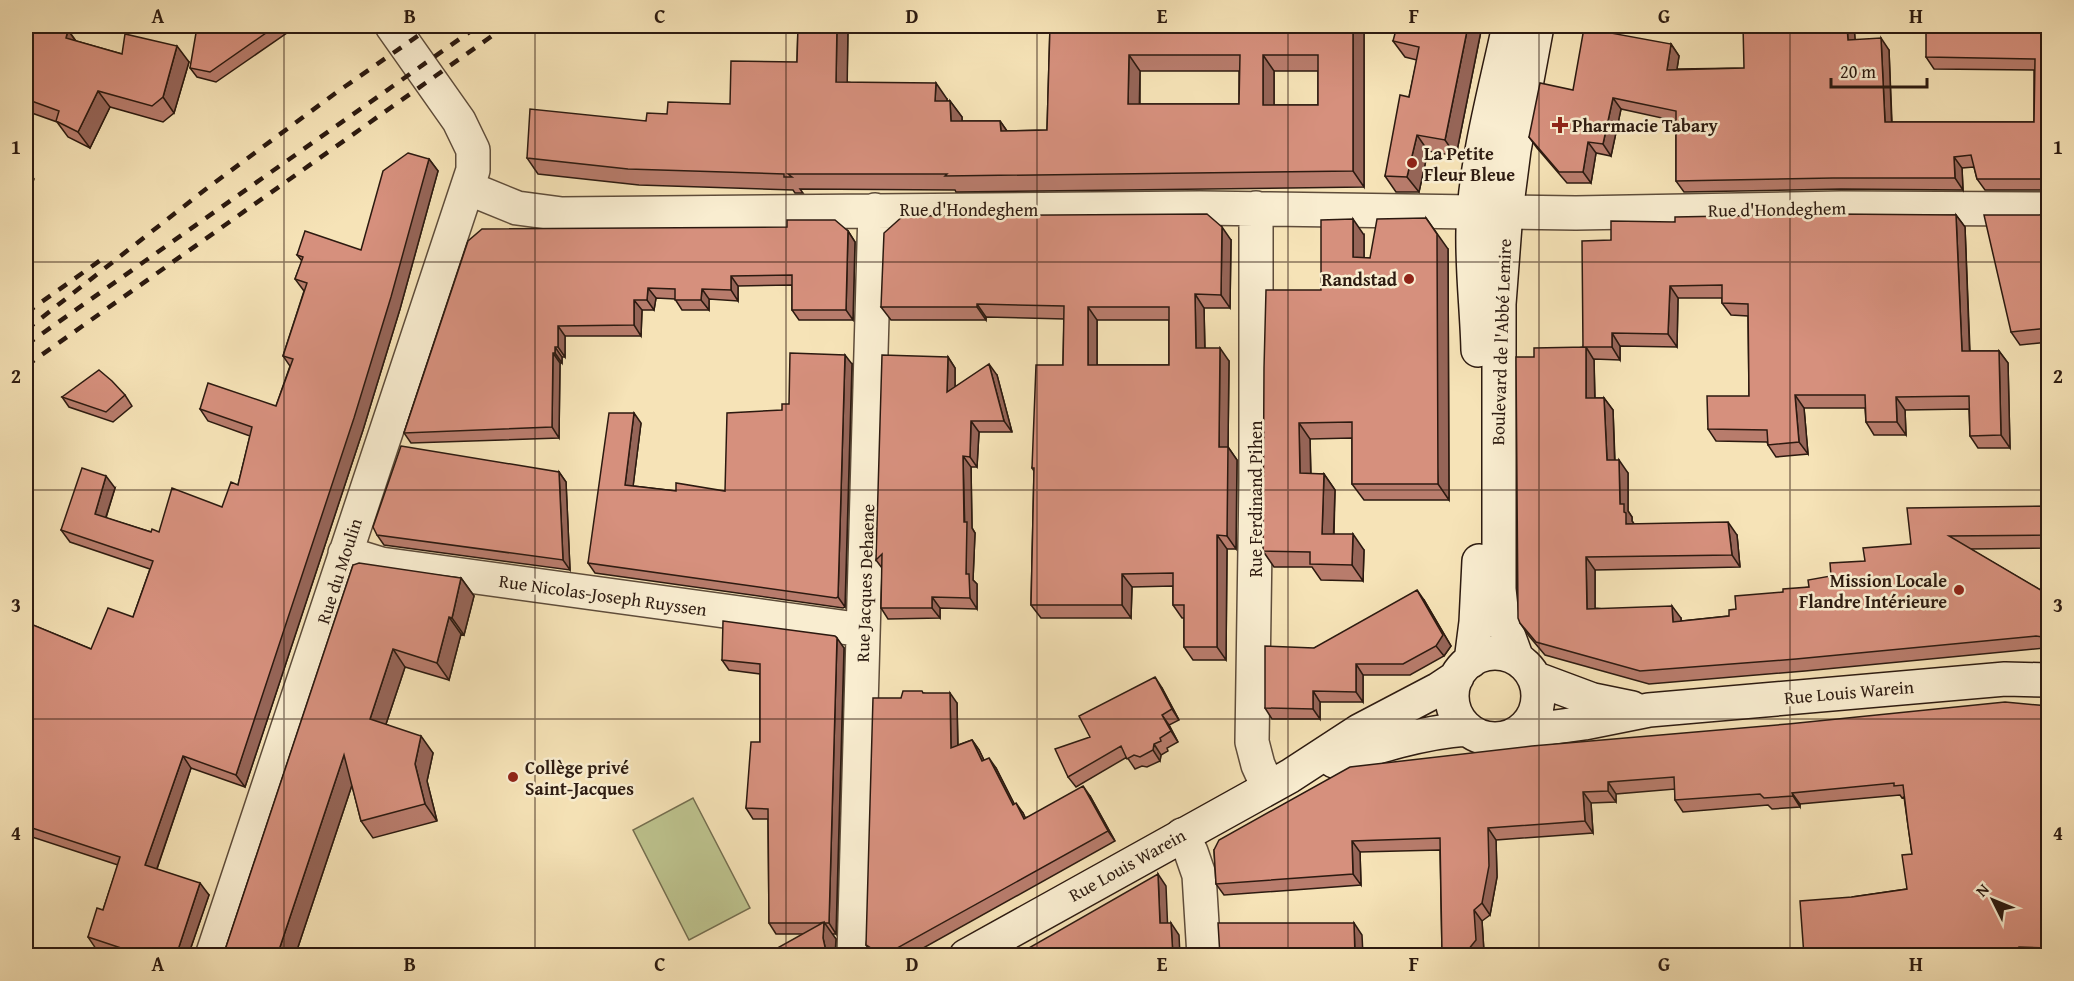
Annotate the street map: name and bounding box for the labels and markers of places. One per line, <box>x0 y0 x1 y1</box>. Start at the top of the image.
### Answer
place label: Pharmacie Tabary <box>1572 112 1718 139</box>
marker: Pharmacie Tabary <box>1553 118 1567 132</box>
place label: La Petite Fleur Bleue <box>1424 140 1515 188</box>
marker: La Petite Fleur Bleue <box>1405 156 1419 170</box>
place label: Randstad <box>1322 266 1398 293</box>
marker: Randstad <box>1402 272 1416 286</box>
place label: Mission Locale Flandre Intérieure <box>1799 567 1947 615</box>
marker: Mission Locale Flandre Intérieure <box>1952 583 1966 597</box>
place label: Collège privé Saint-Jacques <box>525 754 634 802</box>
marker: Collège privé Saint-Jacques <box>506 770 520 784</box>

